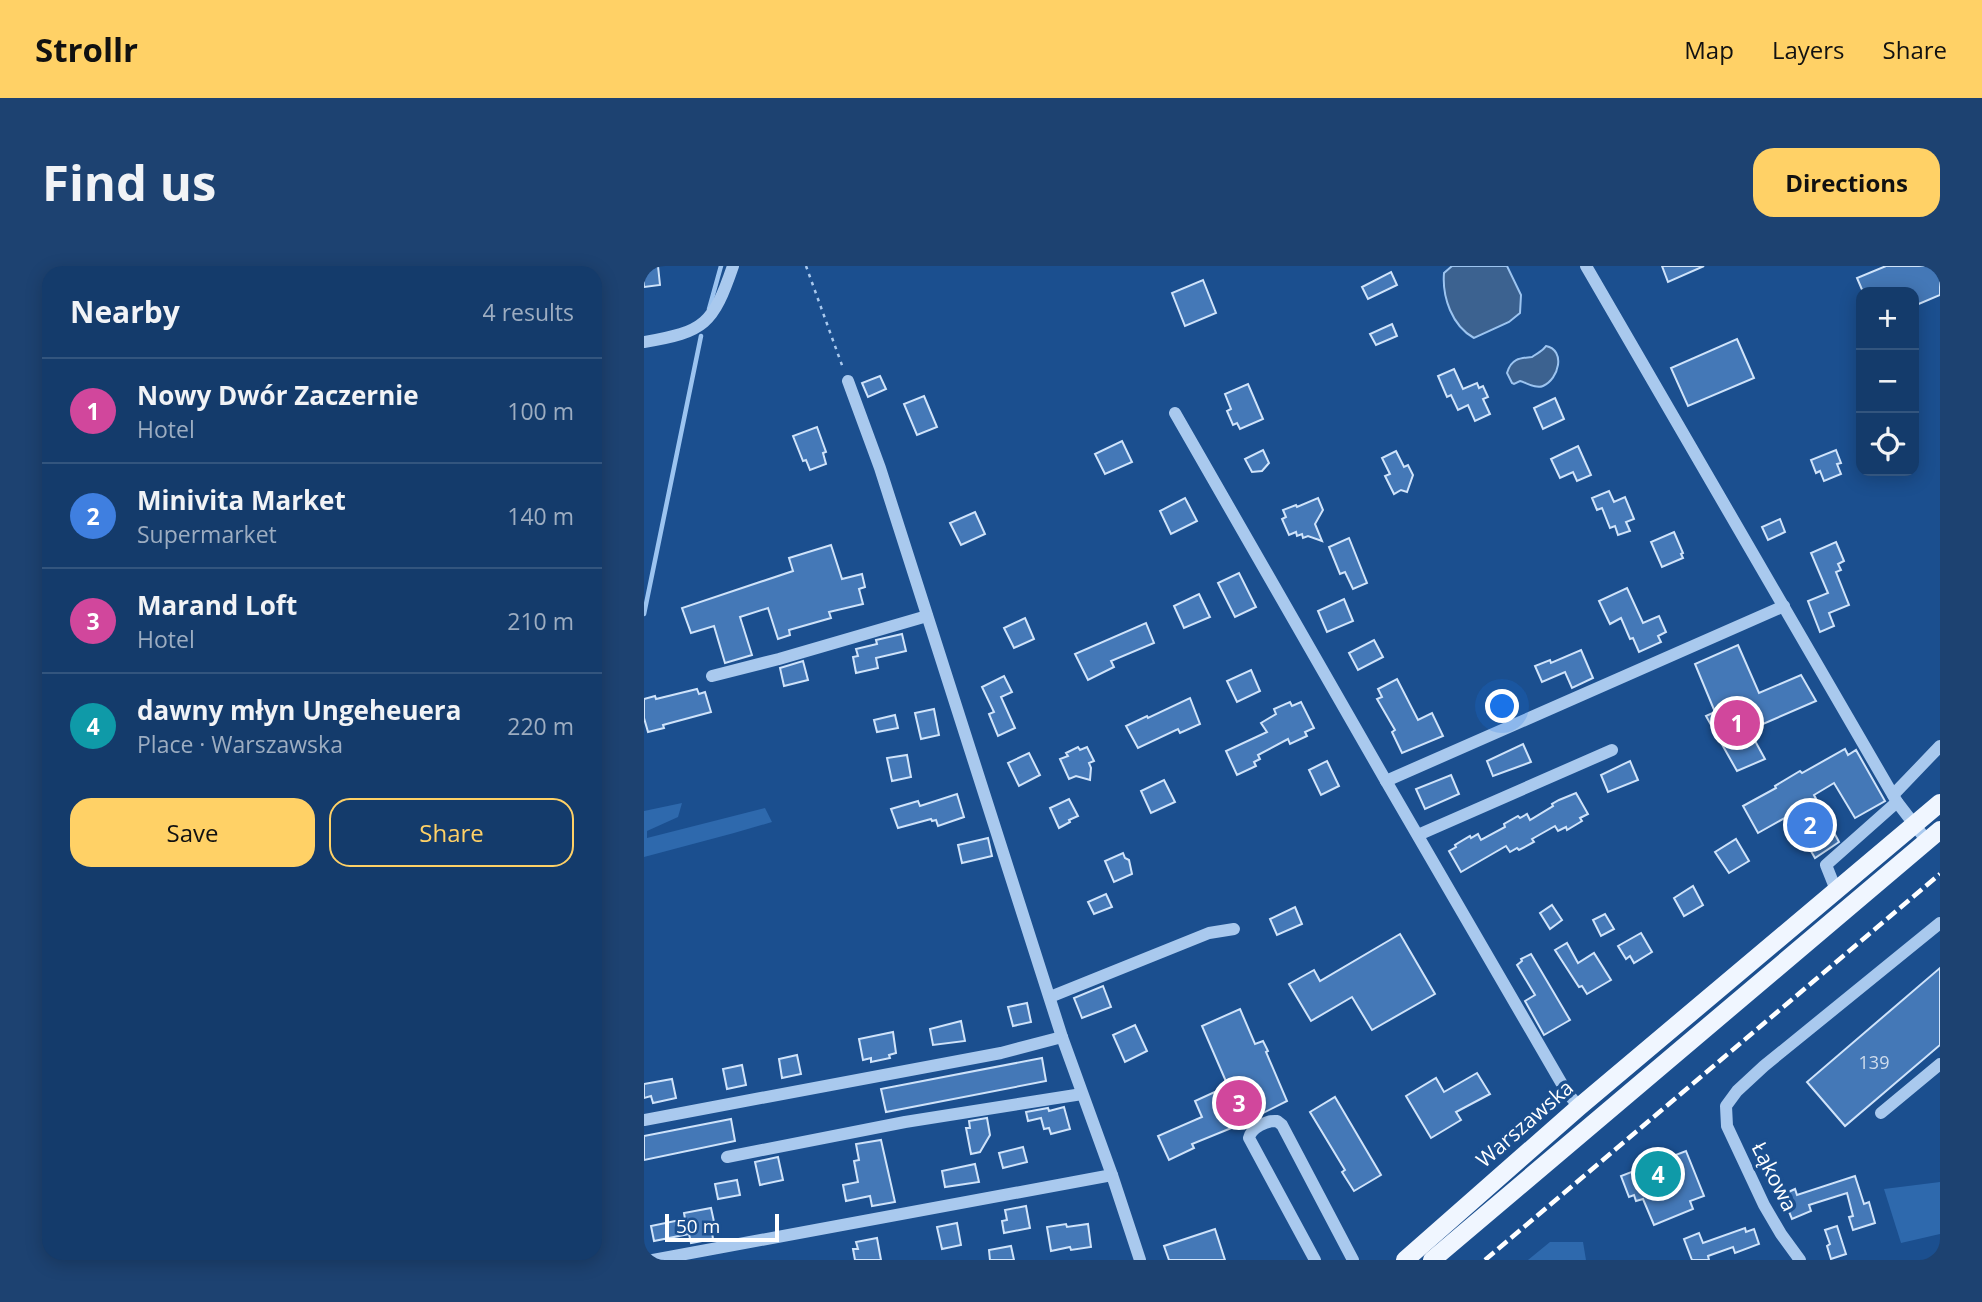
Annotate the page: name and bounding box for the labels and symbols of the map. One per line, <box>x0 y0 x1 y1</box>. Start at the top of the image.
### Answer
your location <box>1485 689 1519 723</box>
pin: 1 <box>1714 697 1760 749</box>
pin: 2 <box>1787 799 1833 851</box>
house number: 139 <box>1859 1050 1889 1074</box>
street label: Warszawska <box>1470 1073 1579 1173</box>
pin: 3 <box>1216 1077 1262 1129</box>
street label: Łąkowa <box>1746 1137 1804 1216</box>
pin: 4 <box>1635 1148 1681 1200</box>
scale bar <box>665 1211 779 1243</box>

